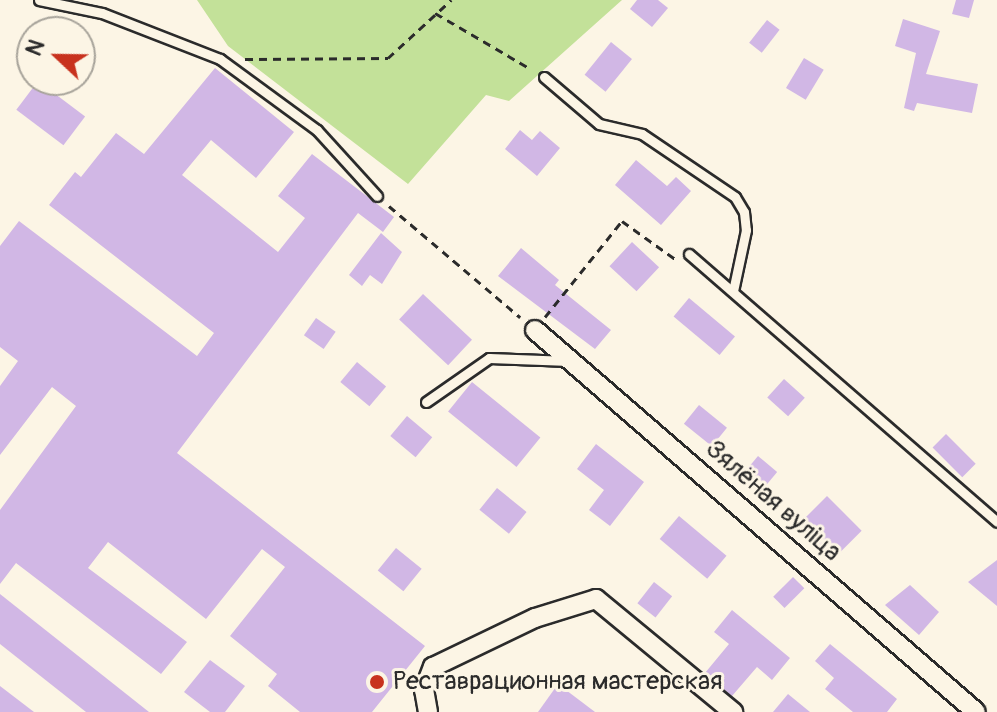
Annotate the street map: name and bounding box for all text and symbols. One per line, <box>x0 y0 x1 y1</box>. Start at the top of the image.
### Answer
north arrow <box>16 16 96 96</box>
text: N <box>20 36 51 60</box>
street label: Зялёная вуліца <box>699 434 847 568</box>
place label: Реставрационная мастерская <box>393 666 722 698</box>
marker: Реставрационная мастерская <box>368 673 386 691</box>

